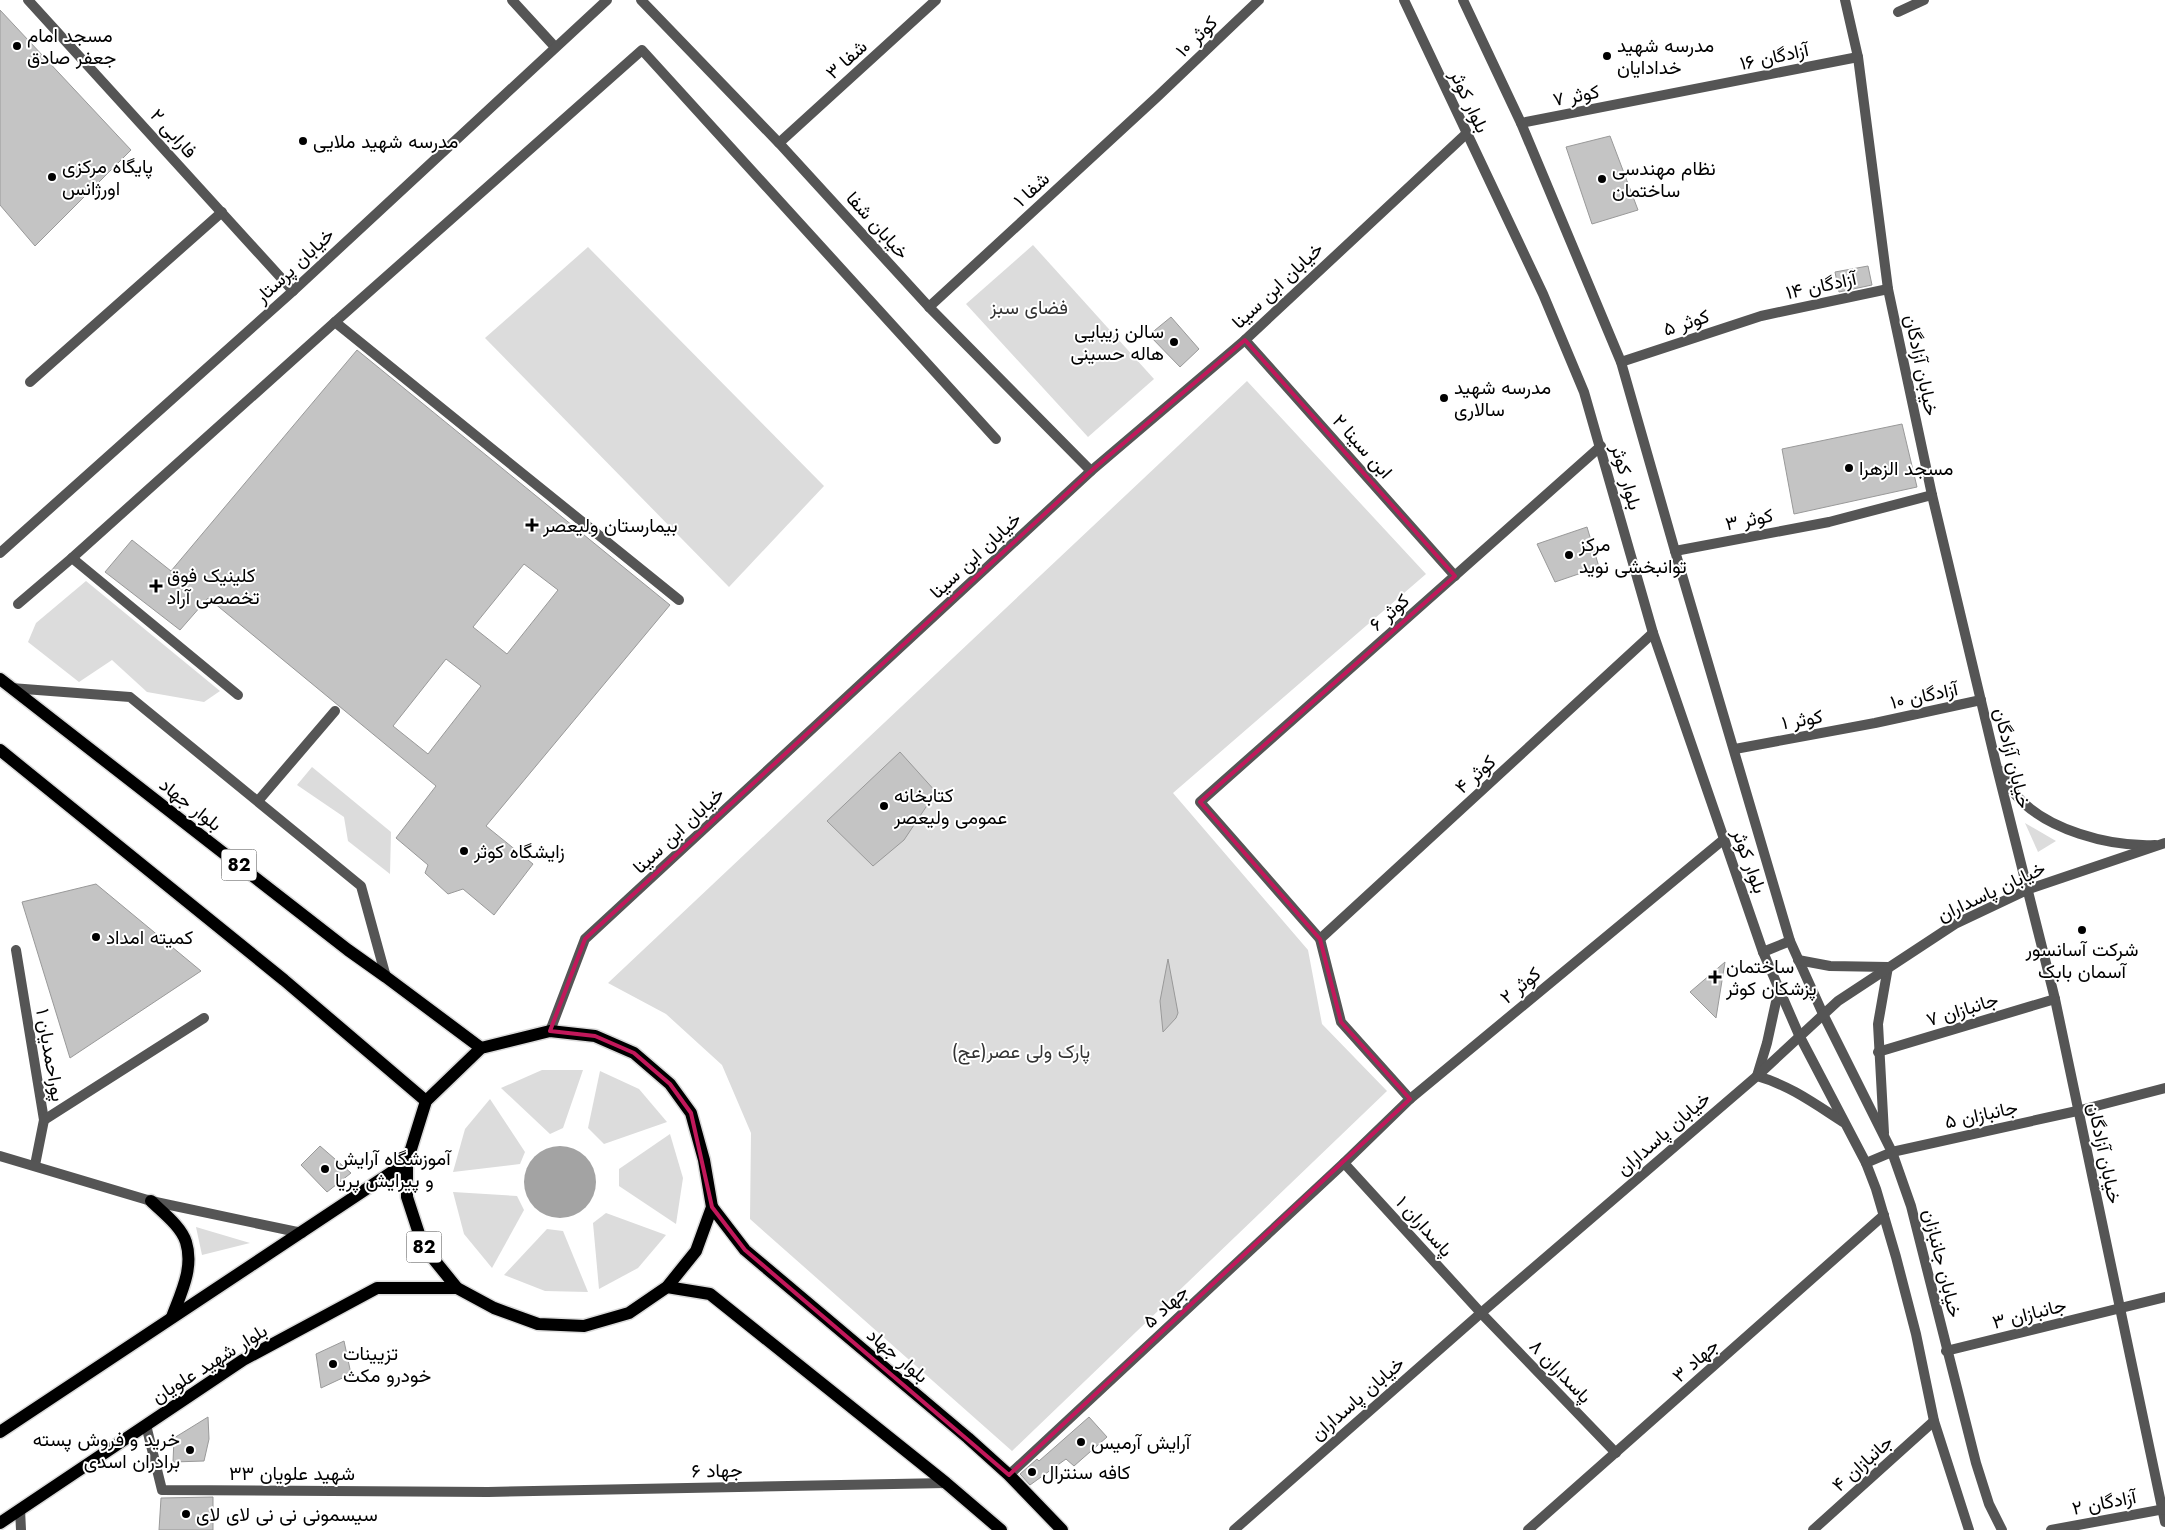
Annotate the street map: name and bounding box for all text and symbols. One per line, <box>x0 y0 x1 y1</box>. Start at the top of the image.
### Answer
street label: کوثر ۱۰ <box>1169 10 1223 63</box>
place label: مسجد امام جعفر صادق <box>27 22 116 71</box>
place label: مدرسه شهید خدادایان <box>1617 32 1714 81</box>
street label: شفا ۳ <box>820 33 873 85</box>
street label: آزادگان ۱۶ <box>1737 36 1812 77</box>
marker: مسجد امام جعفر صادق <box>11 40 23 52</box>
marker: مدرسه شهید خدادایان <box>1601 50 1613 62</box>
street label: بلوار کوثر <box>1443 64 1496 137</box>
street label: کوثر ۷ <box>1550 78 1602 113</box>
street label: فارابی ۲ <box>144 103 203 164</box>
place label: مدرسه شهید ملایی <box>313 128 458 155</box>
marker: مدرسه شهید ملایی <box>297 135 309 147</box>
place label: پایگاه مرکزی اورژانس <box>62 153 153 202</box>
place label: نظام مهندسی ساختمان <box>1612 155 1716 204</box>
street label: شفا ۱ <box>1007 166 1055 213</box>
marker: پایگاه مرکزی اورژانس <box>46 171 58 183</box>
marker: نظام مهندسی ساختمان <box>1596 173 1608 185</box>
street label: خیابان شفا <box>840 185 915 265</box>
street label: خیابان پرستار <box>248 221 340 310</box>
street label: خیابان ابن سینا <box>1226 236 1329 335</box>
street label: آزادگان ۱۴ <box>1783 265 1860 306</box>
park label: فضای سبز <box>989 294 1068 321</box>
street label: کوثر ۵ <box>1660 302 1713 343</box>
street label: خیابان آزادگان <box>1898 312 1945 418</box>
place label: سالن زیبایی هاله حسینی <box>1070 318 1164 367</box>
marker: سالن زیبایی هاله حسینی <box>1168 336 1180 348</box>
place label: مدرسه شهید سالاری <box>1454 374 1551 423</box>
marker: مدرسه شهید سالاری <box>1438 392 1450 404</box>
street label: ابن سینا ۲ <box>1326 408 1399 484</box>
street label: بلوار کوثر <box>1604 440 1649 513</box>
place label: مسجد الزهرا <box>1859 455 1953 482</box>
marker: مسجد الزهرا <box>1843 462 1855 474</box>
street label: کوثر ۳ <box>1723 502 1775 537</box>
street label: خیابان ابن سینا <box>924 506 1027 605</box>
place label: بیمارستان ولیعصر <box>542 512 678 539</box>
marker: بیمارستان ولیعصر <box>525 518 539 532</box>
place label: مرکز توانبخشی نوید <box>1578 531 1687 580</box>
marker: مرکز توانبخشی نوید <box>1563 549 1575 561</box>
place label: کلینیک فوق تخصصی آراد <box>167 562 260 611</box>
marker: کلینیک فوق تخصصی آراد <box>149 579 163 593</box>
street label: کوثر ۶ <box>1363 587 1415 637</box>
street label: آزادگان ۱۰ <box>1888 675 1962 716</box>
street label: کوثر ۱ <box>1779 703 1825 736</box>
street label: خیابان آزادگان <box>1987 705 2038 811</box>
street label: کوثر ۴ <box>1449 749 1502 800</box>
street label: بلوار جهاد <box>154 771 228 837</box>
street label: خیابان ابن سینا <box>627 781 730 880</box>
place label: کتابخانه عمومی ولیعصر <box>893 782 1007 831</box>
marker: کتابخانه عمومی ولیعصر <box>878 800 890 812</box>
street label: بلوار کوثر <box>1725 824 1774 897</box>
place label: زایشگاه کوثر <box>473 838 565 865</box>
marker: زایشگاه کوثر <box>458 845 470 857</box>
road number: 82 <box>222 850 256 880</box>
street label: خیابان پاسداران <box>1933 855 2050 928</box>
place label: کمیته امداد <box>106 924 193 951</box>
marker: شرکت آسانسور آسمان بابک <box>2076 924 2088 936</box>
marker: کمیته امداد <box>90 931 102 943</box>
place label: شرکت آسانسور آسمان بابک <box>2024 936 2139 985</box>
place label: ساختمان پزشکان کوثر <box>1725 953 1817 1002</box>
street label: کوثر ۲ <box>1494 961 1547 1010</box>
marker: ساختمان پزشکان کوثر <box>1708 970 1722 984</box>
street label: جانبازان ۷ <box>1923 986 2002 1033</box>
street label: پوراحمدیان ۱ <box>29 1007 72 1104</box>
park label: پارک ولی عصر(عج) <box>952 1038 1090 1065</box>
street label: خیابان پاسداران <box>1610 1085 1716 1182</box>
street label: جانبازان ۵ <box>1942 1094 2020 1135</box>
street label: خیابان آزادگان <box>2081 1100 2128 1206</box>
place label: آموزشگاه آرایش و پیرایش پریا <box>335 1145 452 1194</box>
marker: آموزشگاه آرایش و پیرایش پریا <box>319 1163 331 1175</box>
street label: پاسداران ۱ <box>1390 1190 1459 1263</box>
street label: خیابان جانبازان <box>1916 1206 1969 1320</box>
road number: 82 <box>406 1232 442 1262</box>
street label: جهاد ۵ <box>1137 1278 1194 1334</box>
street label: جانبازان ۳ <box>1989 1291 2069 1336</box>
street label: بلوار شهید علویان <box>146 1317 272 1410</box>
street label: بلوار جهاد <box>861 1322 934 1389</box>
street label: جهاد ۳ <box>1666 1332 1725 1389</box>
street label: پاسداران ۸ <box>1523 1333 1598 1409</box>
place label: تزیینات خودرو مکث <box>343 1340 431 1389</box>
street label: خیابان پاسداران <box>1304 1350 1410 1447</box>
marker: تزیینات خودرو مکث <box>327 1358 339 1370</box>
place label: خرید و فروش پسته برادران اسدی <box>33 1426 180 1475</box>
place label: آرایش آرمیس <box>1091 1429 1192 1456</box>
street label: جانبازان ۴ <box>1826 1429 1899 1498</box>
marker: آرایش آرمیس <box>1075 1436 1087 1448</box>
marker: خرید و فروش پسته برادران اسدی <box>184 1444 196 1456</box>
street label: جهاد ۶ <box>691 1457 743 1484</box>
place label: کافه سنترال <box>1042 1459 1130 1486</box>
street label: شهید علویان ۳۳ <box>229 1460 355 1487</box>
marker: کافه سنترال <box>1026 1466 1038 1478</box>
street label: آزادگان ۲ <box>2070 1483 2140 1522</box>
place label: سیسمونی نی نی لای لای <box>196 1501 378 1528</box>
marker: سیسمونی نی نی لای لای <box>180 1508 192 1520</box>

